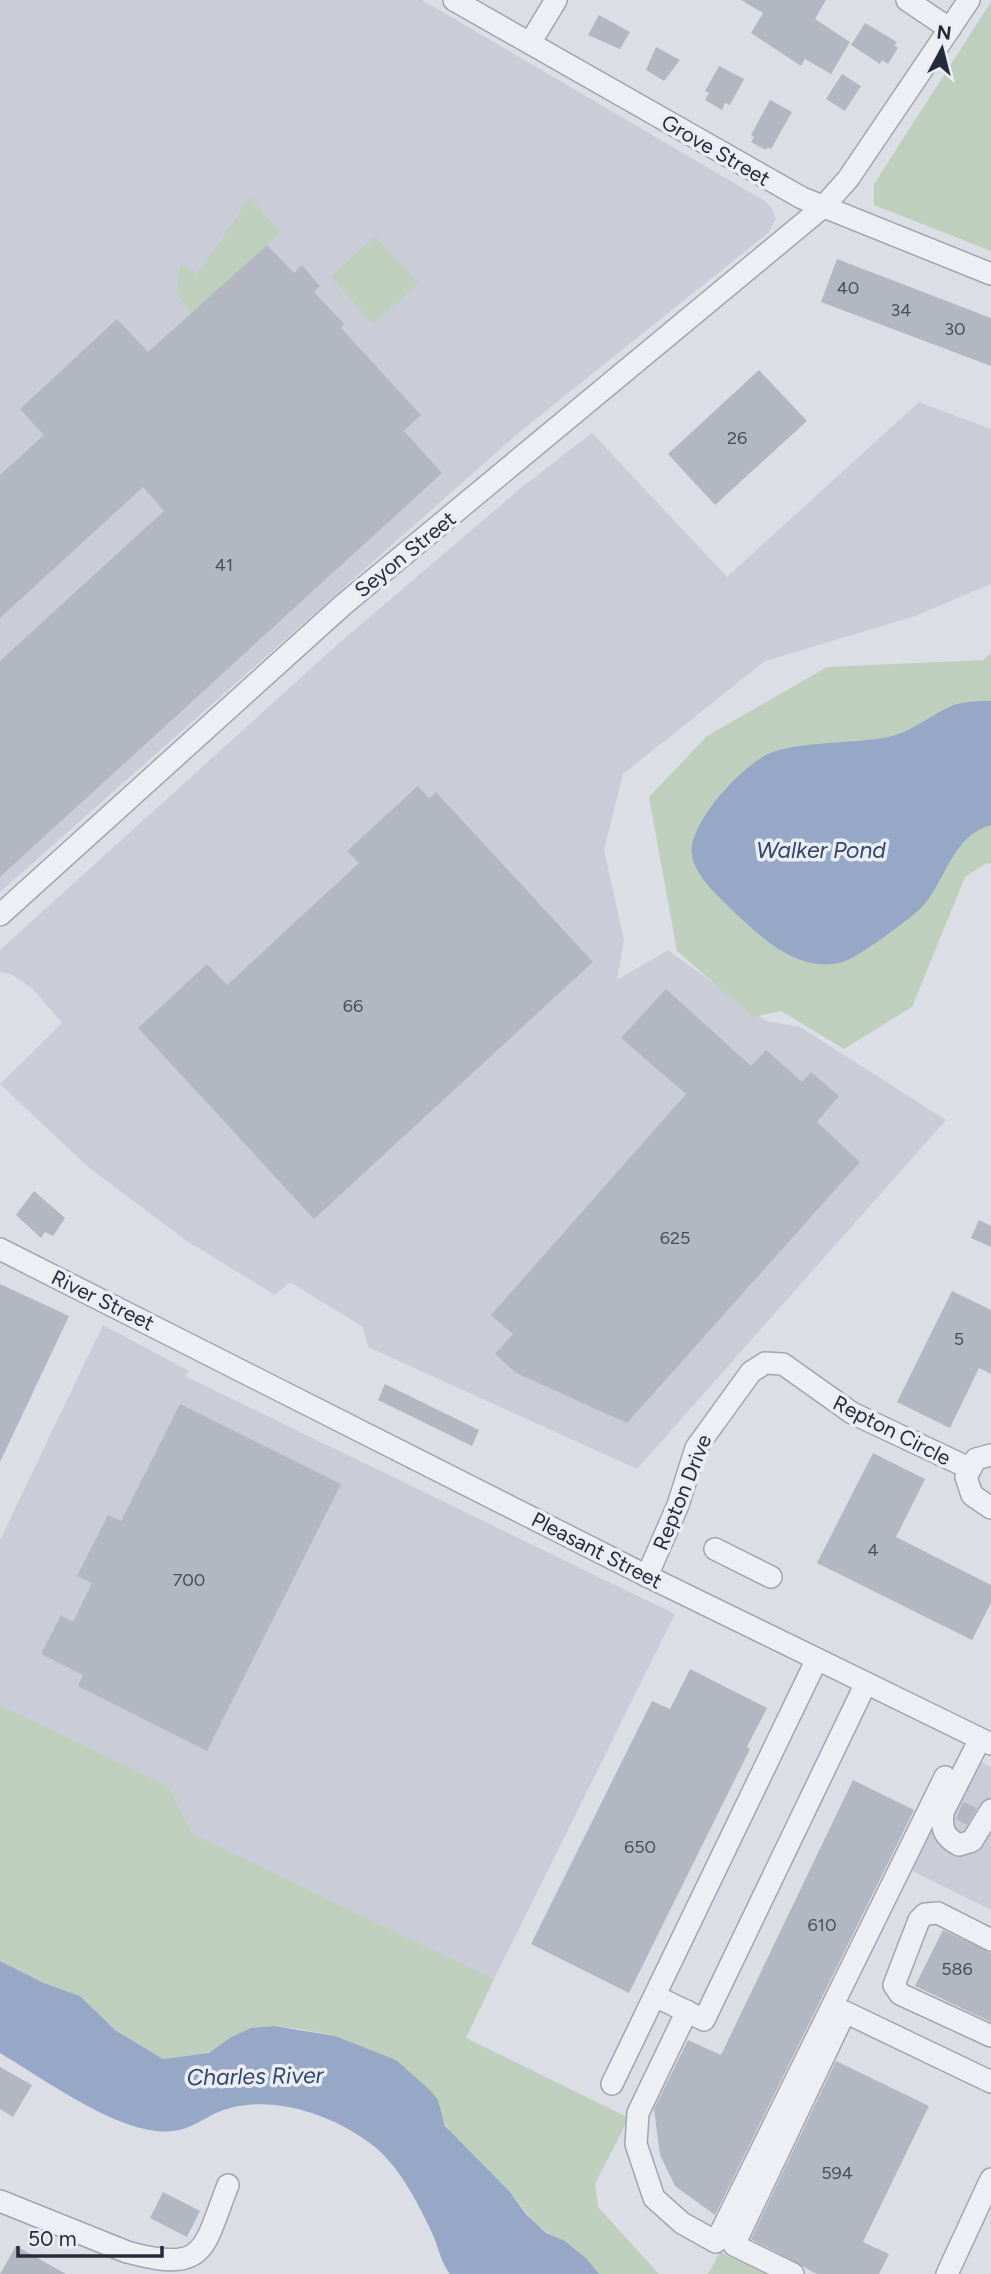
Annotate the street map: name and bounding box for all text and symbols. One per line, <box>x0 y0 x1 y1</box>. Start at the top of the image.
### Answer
north arrow <box>907 14 977 84</box>
text: N <box>935 20 953 45</box>
street label: Grove Street <box>657 109 775 191</box>
house number: 40 <box>837 277 859 299</box>
house number: 34 <box>891 299 911 321</box>
house number: 30 <box>944 318 966 340</box>
house number: 26 <box>727 427 747 449</box>
street label: Seyon Street <box>349 506 461 602</box>
house number: 41 <box>215 554 233 576</box>
water label: Walker Pond <box>756 836 886 864</box>
house number: 66 <box>343 995 363 1017</box>
house number: 625 <box>660 1227 690 1249</box>
street label: River Street <box>48 1264 159 1336</box>
house number: 5 <box>954 1328 964 1350</box>
street label: Repton Circle <box>829 1390 955 1470</box>
street label: Repton Drive <box>647 1430 717 1554</box>
street label: Pleasant Street <box>528 1506 666 1594</box>
house number: 4 <box>867 1539 879 1561</box>
house number: 700 <box>173 1569 205 1591</box>
house number: 650 <box>624 1836 656 1858</box>
house number: 610 <box>807 1914 837 1936</box>
house number: 586 <box>941 1958 973 1980</box>
water label: Charles River <box>186 2061 325 2091</box>
house number: 594 <box>821 2162 853 2184</box>
scale bar <box>18 2214 161 2258</box>
text: 50 m <box>28 2226 77 2251</box>

